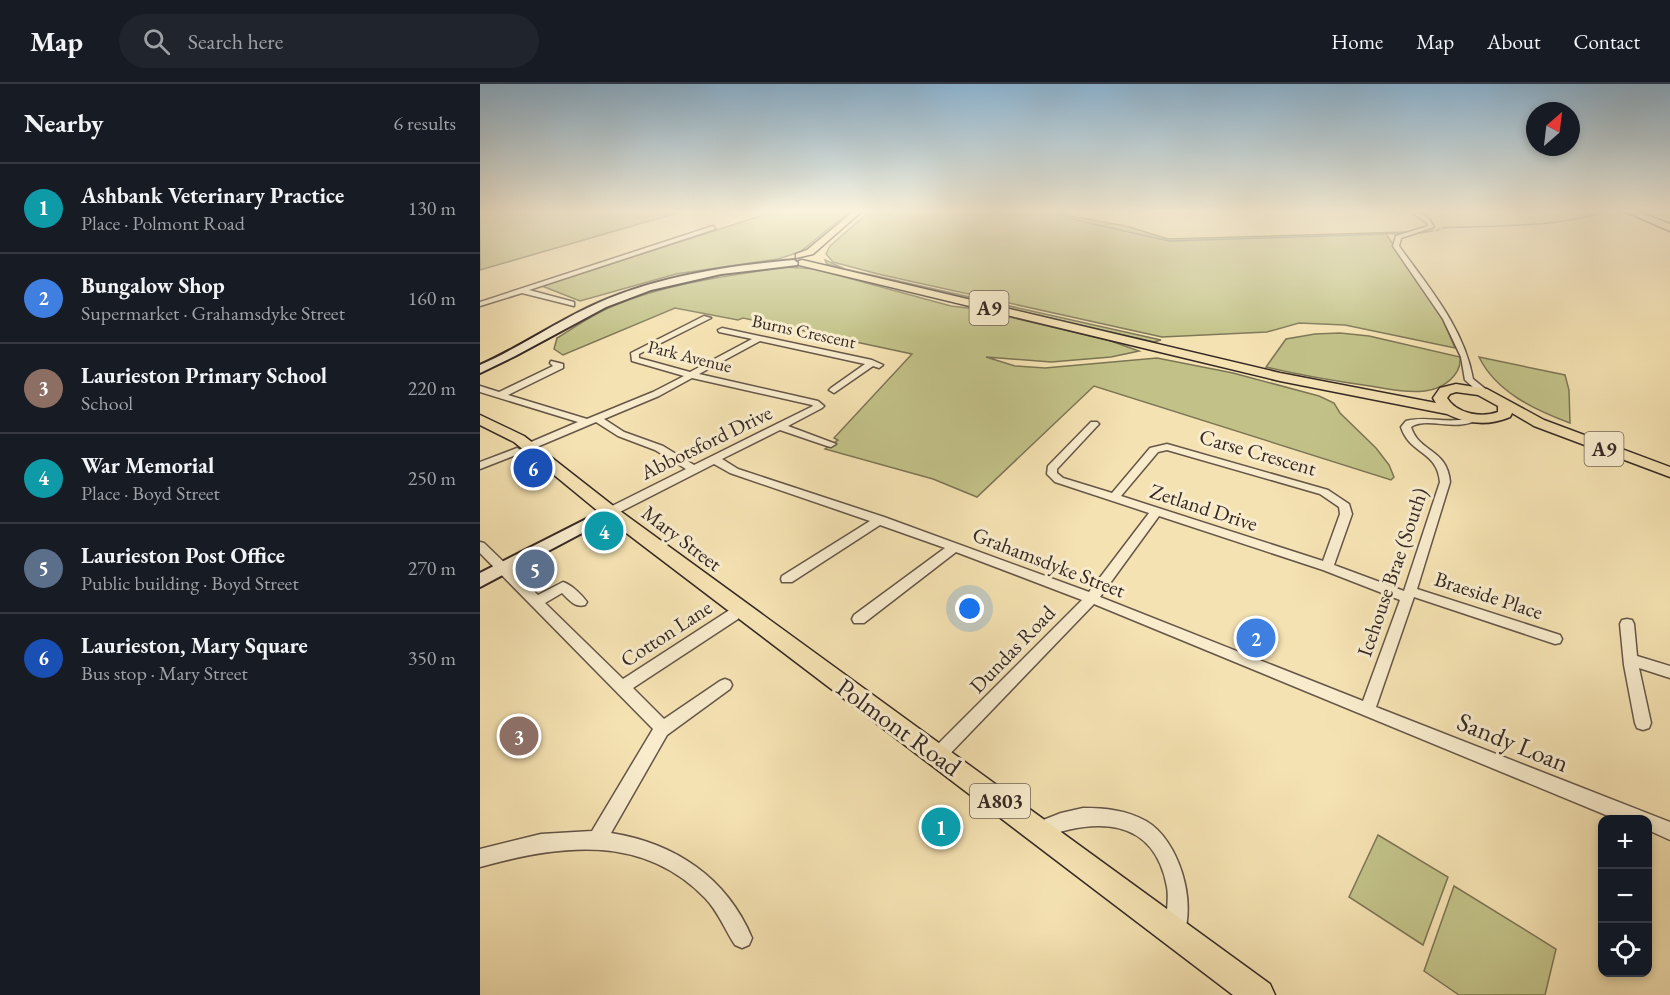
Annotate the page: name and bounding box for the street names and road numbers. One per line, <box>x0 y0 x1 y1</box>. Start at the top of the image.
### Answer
road number: A9 <box>970 291 1008 325</box>
street label: Burns Crescent <box>750 309 858 353</box>
street label: Park Avenue <box>646 334 734 378</box>
street label: Abbotsford Drive <box>635 398 776 486</box>
street label: Carse Crescent <box>1196 422 1320 482</box>
road number: A9 <box>1584 432 1624 466</box>
street label: Zetland Drive <box>1147 477 1261 537</box>
street label: Icehouse Brae (South) <box>1350 484 1434 660</box>
street label: Mary Street <box>637 499 728 577</box>
street label: Grahamsdyke Street <box>969 521 1129 604</box>
street label: Braeside Place <box>1431 565 1547 625</box>
street label: Cotton Lane <box>615 593 717 673</box>
street label: Dundas Road <box>963 599 1061 699</box>
street label: Polmont Road <box>830 670 969 784</box>
street label: Sandy Loan <box>1452 704 1574 780</box>
road number: A803 <box>970 784 1030 818</box>

